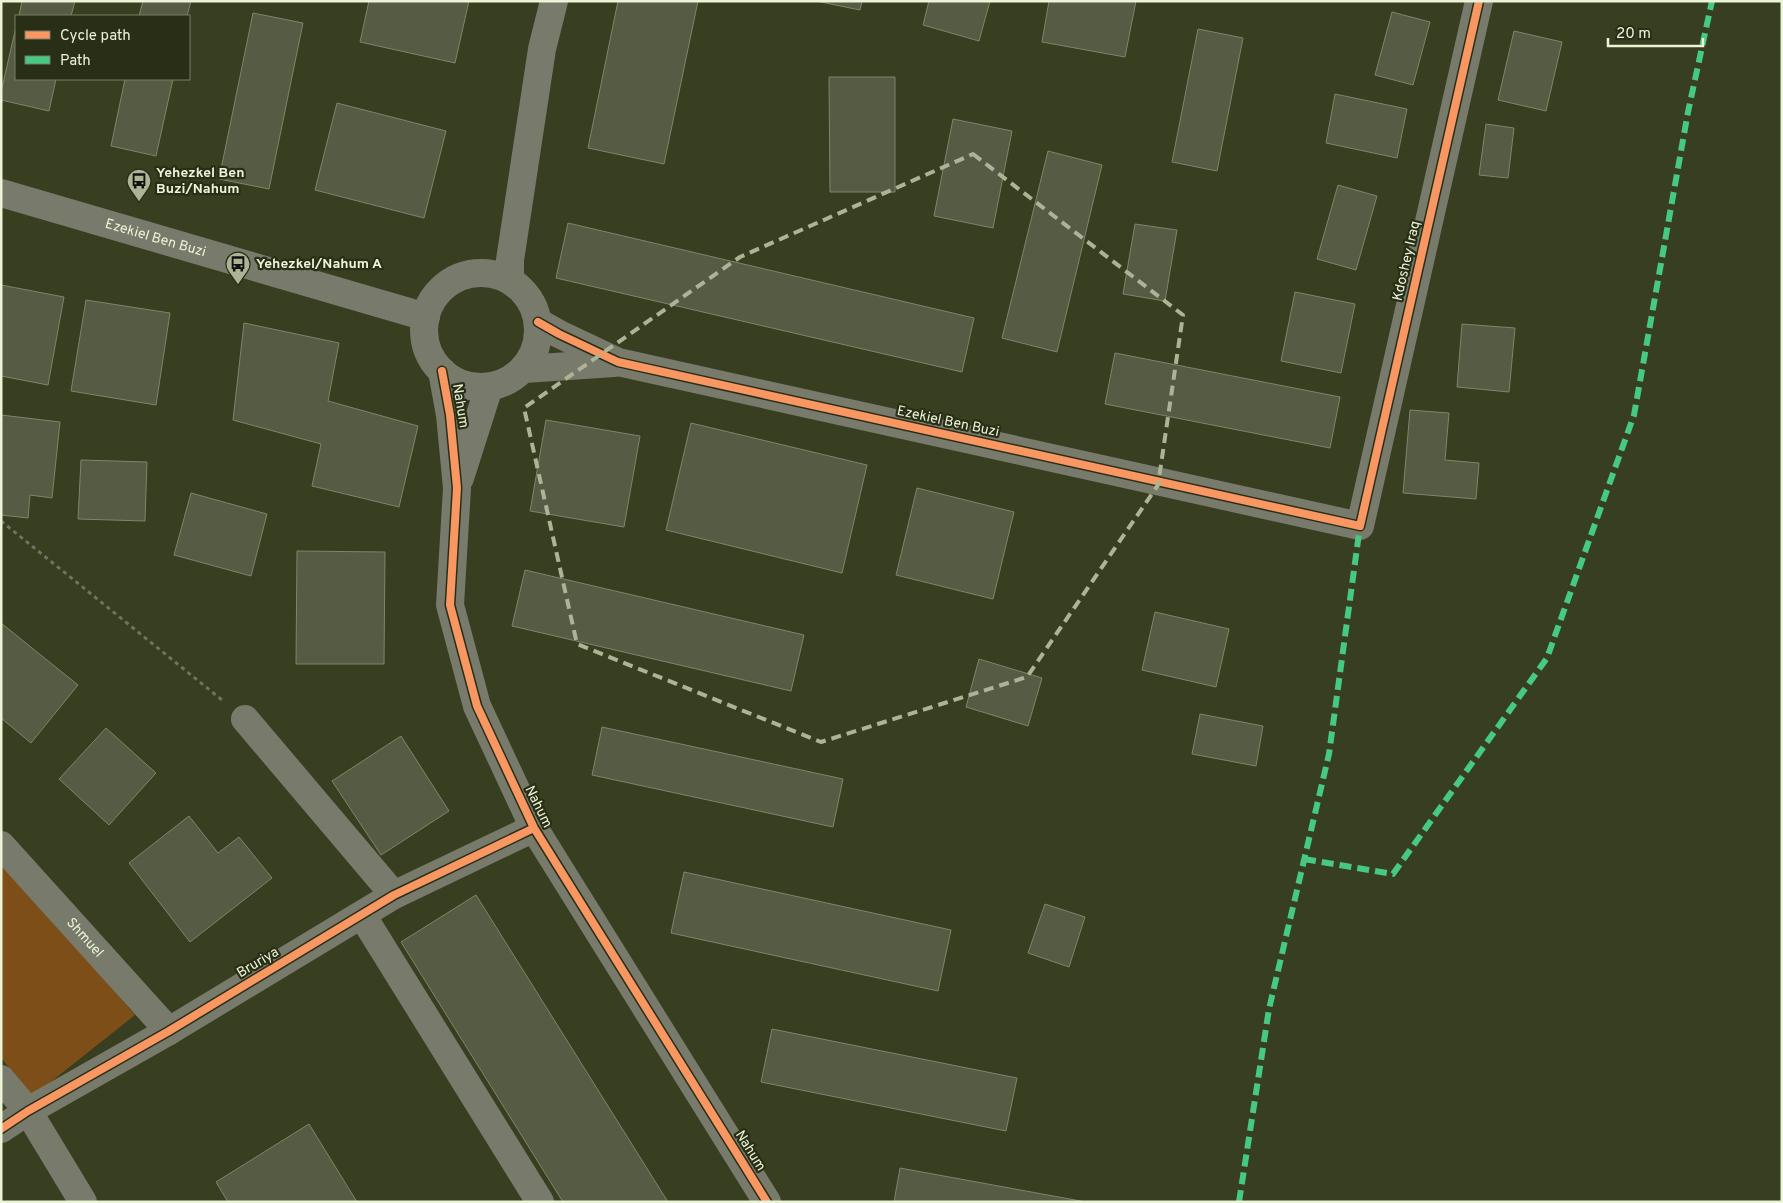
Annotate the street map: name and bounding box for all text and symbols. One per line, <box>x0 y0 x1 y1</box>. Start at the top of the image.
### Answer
legend <box>15 15 190 80</box>
scale bar <box>1608 15 1703 47</box>
text: 20 m <box>1616 25 1651 44</box>
text: Cycle path <box>60 27 131 46</box>
text: Path <box>60 52 91 71</box>
place label: Yehezkel Ben Buzi/Nahum <box>156 165 244 198</box>
bus stop icon: Yehezkel Ben Buzi/Nahum <box>126 168 152 202</box>
street label: Ezekiel Ben Buzi <box>103 215 208 261</box>
street label: Kdoshey Iraq <box>1390 219 1424 303</box>
bus stop icon: Yehezkel/Nahum A <box>225 251 251 285</box>
place label: Yehezkel/Nahum A <box>256 256 382 273</box>
street label: Nahum <box>448 383 472 429</box>
street label: Ezekiel Ben Buzi <box>895 403 1001 441</box>
street label: Nahum <box>521 783 555 831</box>
street label: Shmuel <box>63 914 107 961</box>
street label: Bruriya <box>234 944 282 982</box>
street label: Nahum <box>731 1128 769 1174</box>

